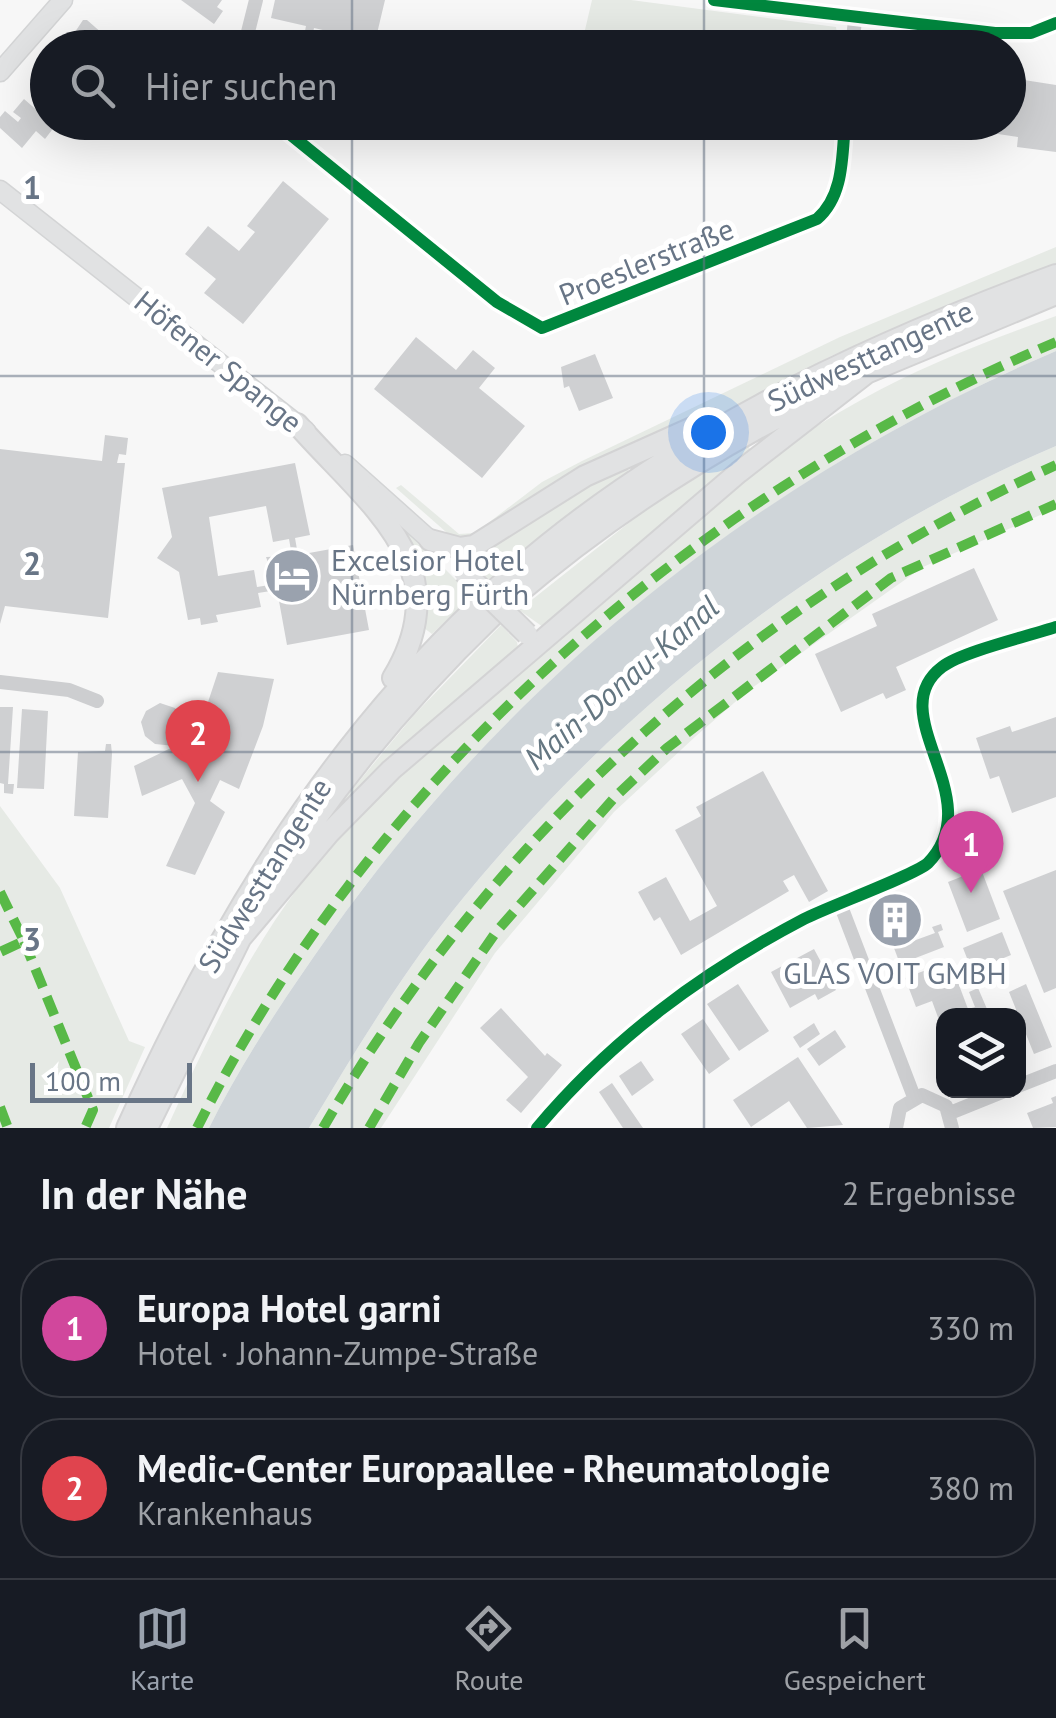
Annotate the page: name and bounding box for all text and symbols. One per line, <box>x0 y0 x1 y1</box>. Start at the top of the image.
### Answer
search box <box>30 30 1026 140</box>
icon: search <box>65 58 120 113</box>
text: Hier suchen <box>145 61 338 110</box>
text: 1 <box>23 166 41 208</box>
street label: Proeslerstraße <box>553 208 739 314</box>
street label: Höfener Spange <box>127 281 311 441</box>
street label: Südwesttangente <box>761 290 979 420</box>
your location <box>683 407 734 458</box>
place label: Excelsior Hotel Nürnberg Fürth <box>331 540 529 613</box>
text: 2 <box>23 542 41 584</box>
hotel icon: Excelsior Hotel Nürnberg Fürth <box>262 546 322 606</box>
water label: Main-Donau-Kanal <box>515 585 728 778</box>
pin: 2 <box>166 700 230 782</box>
street label: Südwesttangente <box>189 770 339 980</box>
pin: 1 <box>938 810 1004 893</box>
building icon: GLAS VOIT GMBH <box>865 890 925 950</box>
text: 3 <box>23 918 41 960</box>
place label: GLAS VOIT GMBH <box>783 953 1007 992</box>
map controls <box>936 1008 1026 1098</box>
button: layers <box>936 1008 1026 1098</box>
scale bar <box>30 1058 192 1102</box>
text: 100 m <box>45 1062 121 1099</box>
text: In der Nähe <box>40 1166 247 1221</box>
text: 2 Ergebnisse <box>842 1172 1016 1214</box>
text: Europa Hotel garni <box>137 1283 442 1332</box>
text: 1 <box>65 1307 84 1349</box>
text: 330 m <box>927 1307 1014 1349</box>
text: Hotel · Johann-Zumpe-Straße <box>137 1332 538 1374</box>
text: Medic-Center Europaallee - Rheumatologie <box>137 1443 830 1492</box>
text: 2 <box>65 1467 84 1509</box>
text: 380 m <box>927 1467 1014 1509</box>
text: Krankenhaus <box>137 1492 313 1534</box>
tab: Karte <box>130 1601 194 1698</box>
tab: Route <box>455 1601 523 1698</box>
tab: Gespeichert <box>784 1601 926 1698</box>

